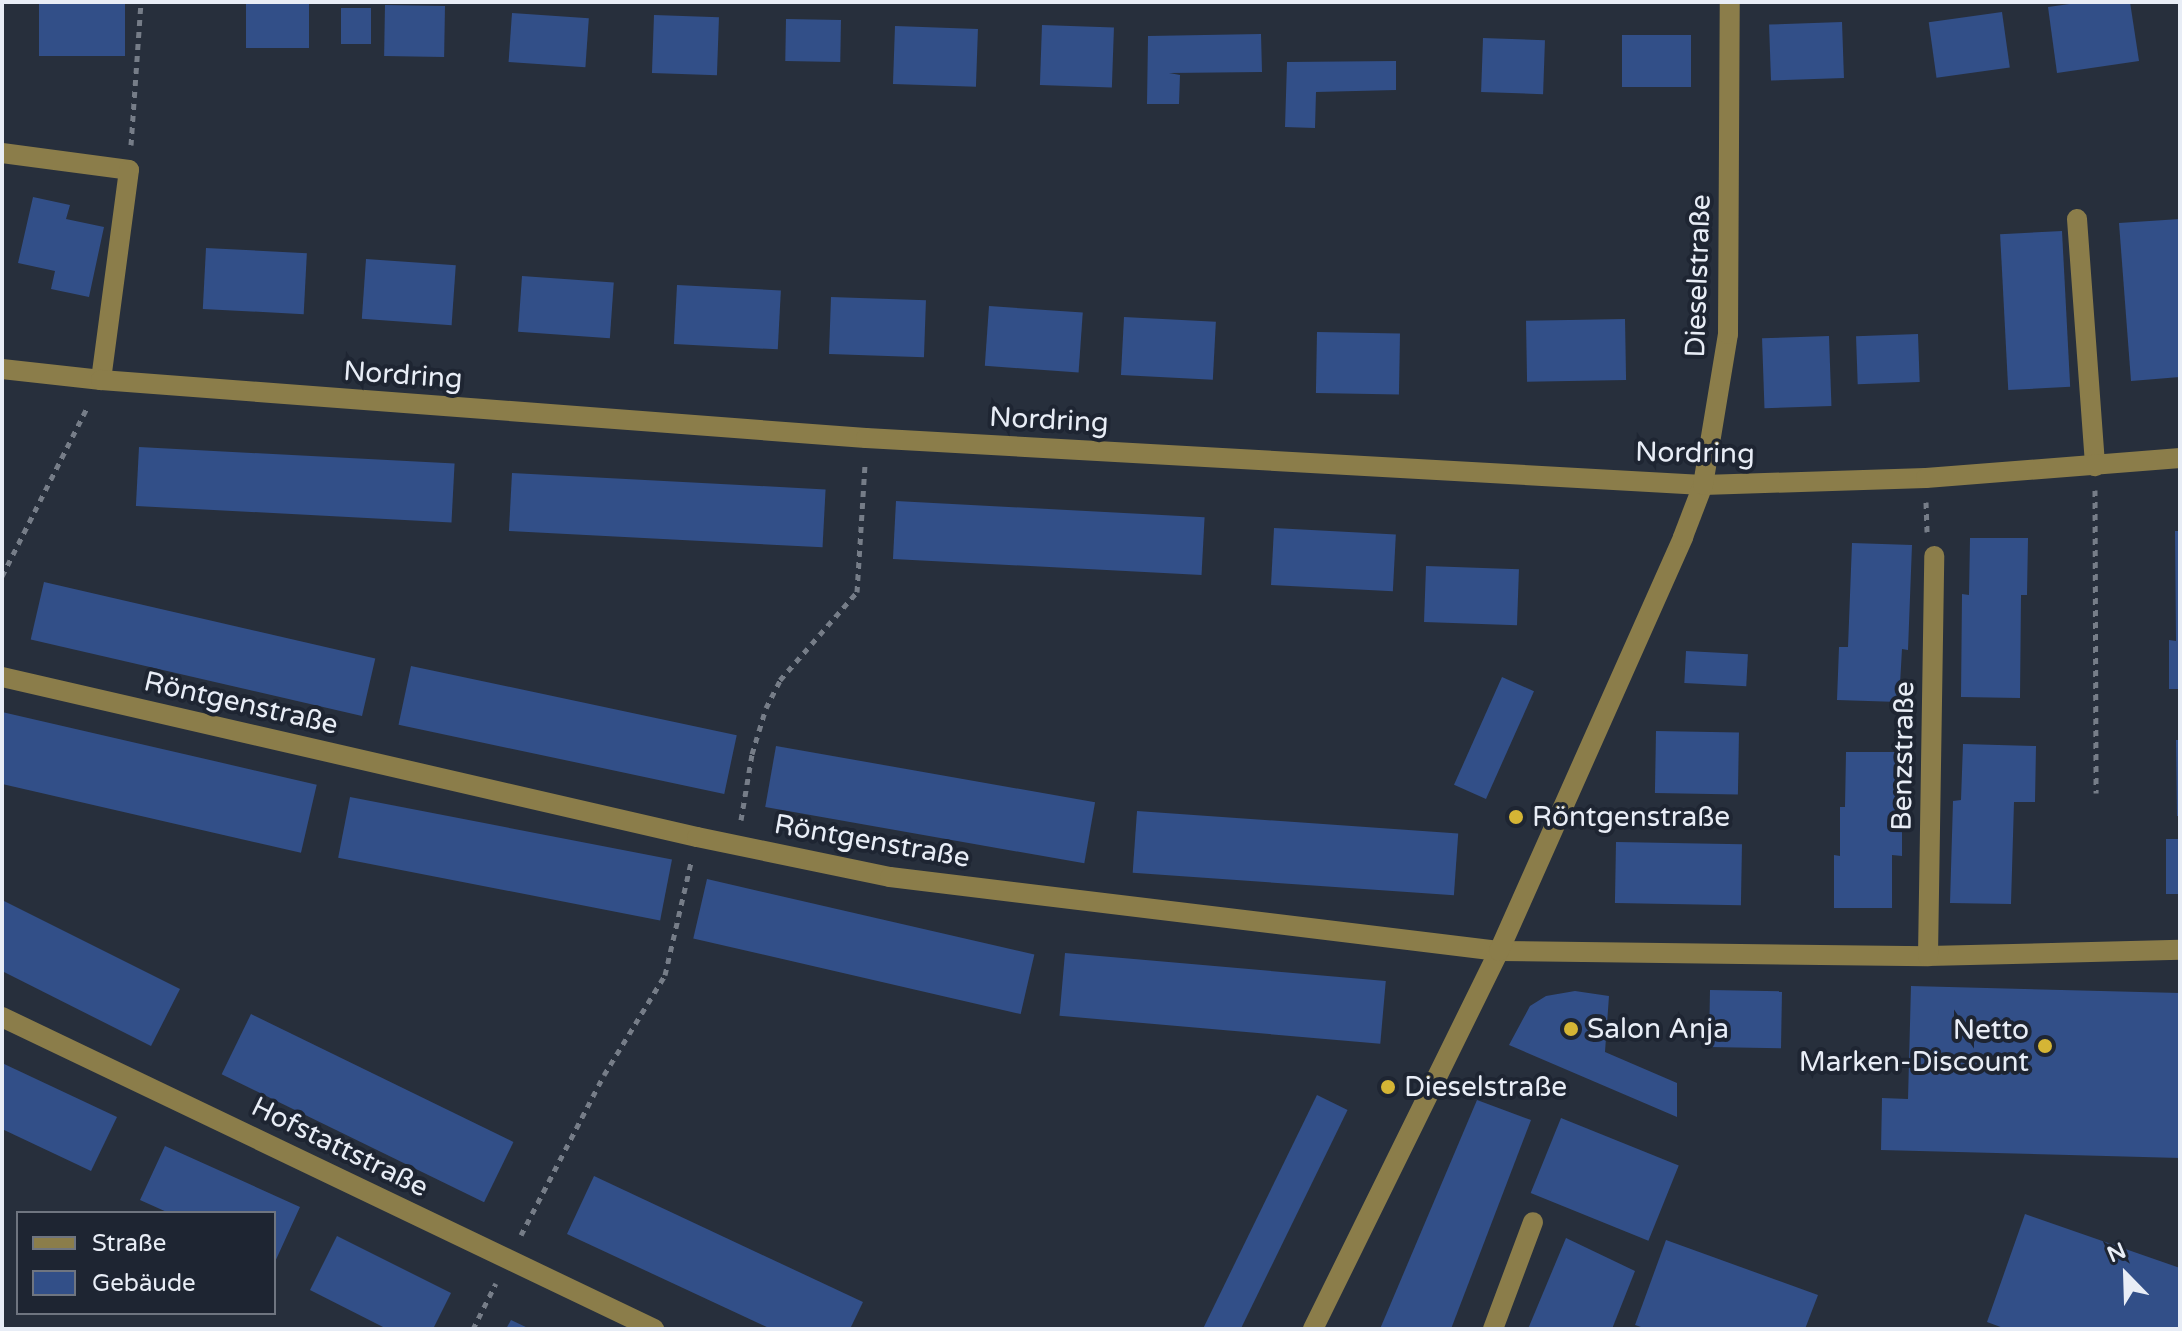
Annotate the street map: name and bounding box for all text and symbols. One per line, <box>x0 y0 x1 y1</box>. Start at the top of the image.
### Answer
street label: Dieselstraße <box>1678 194 1718 358</box>
street label: Nordring <box>342 354 464 396</box>
street label: Nordring <box>988 400 1110 440</box>
street label: Nordring <box>1635 435 1755 471</box>
street label: Röntgenstraße <box>141 664 341 742</box>
street label: Benzstraße <box>1885 681 1921 831</box>
place label: Röntgenstraße <box>1532 800 1730 834</box>
street label: Röntgenstraße <box>772 807 972 875</box>
marker: Röntgenstraße <box>1507 808 1525 826</box>
place label: Salon Anja <box>1587 1012 1729 1046</box>
place label: Netto Marken-Discount <box>1799 1013 2029 1079</box>
marker: Salon Anja <box>1562 1020 1580 1038</box>
marker: Netto Marken-Discount <box>2036 1037 2054 1055</box>
place label: Dieselstraße <box>1404 1070 1567 1104</box>
marker: Dieselstraße <box>1379 1078 1397 1096</box>
street label: Hofstattstraße <box>246 1090 434 1204</box>
legend <box>16 1211 276 1315</box>
text: Straße <box>92 1229 166 1258</box>
north arrow <box>2086 1235 2166 1315</box>
text: N <box>2103 1237 2130 1268</box>
text: Gebäude <box>92 1269 196 1298</box>

